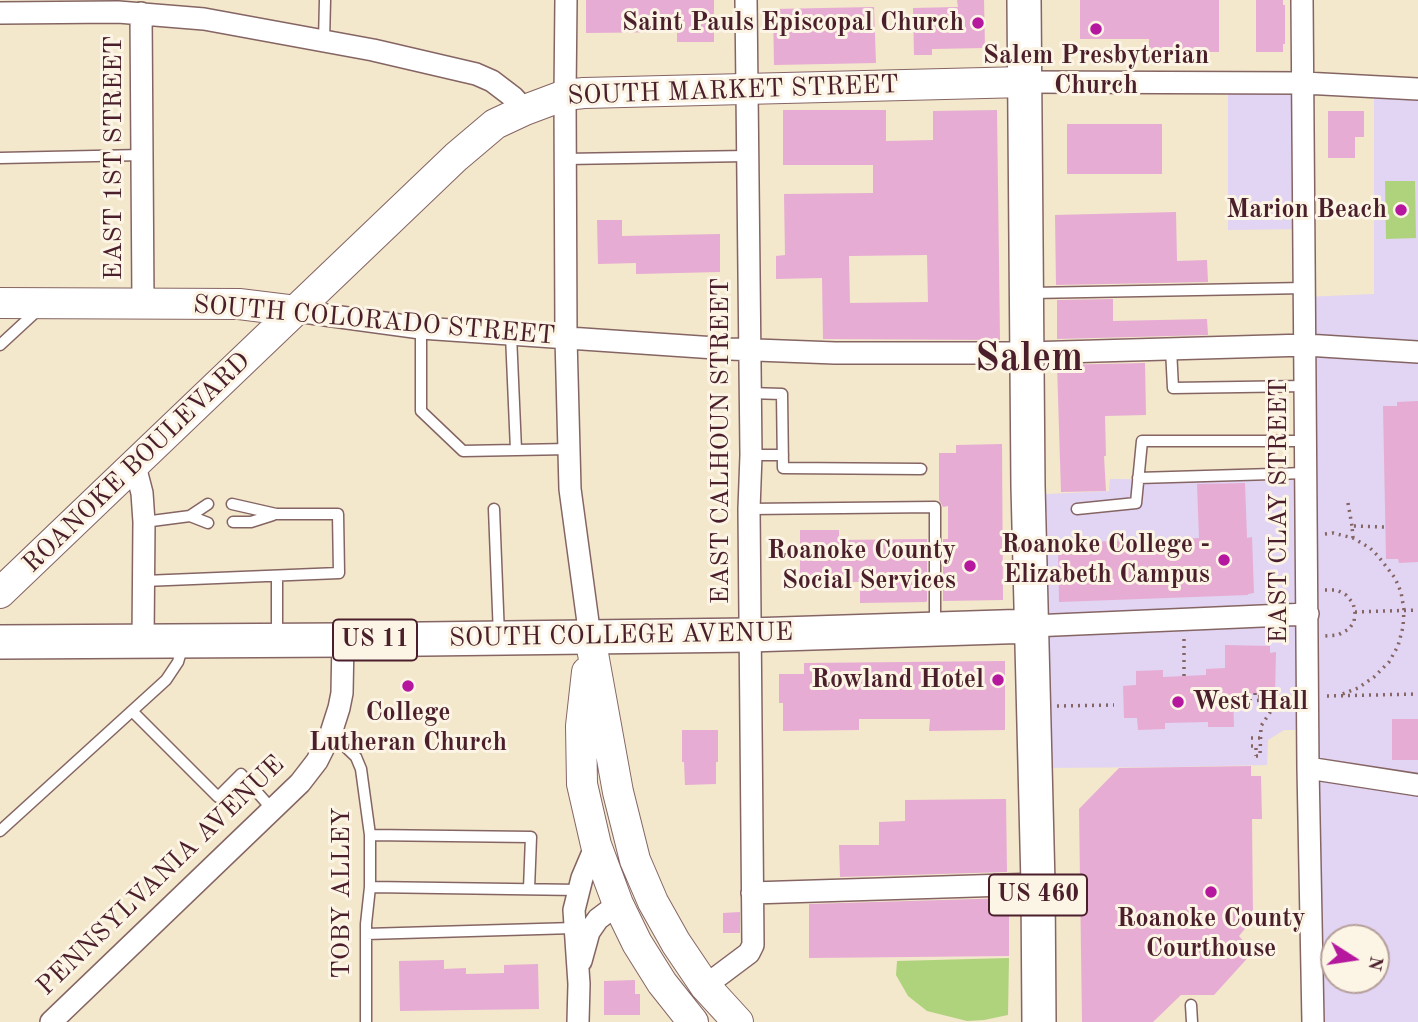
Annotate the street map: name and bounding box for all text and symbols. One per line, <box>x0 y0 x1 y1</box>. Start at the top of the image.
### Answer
place label: Saint Pauls Episcopal Church <box>622 7 964 39</box>
marker: Saint Pauls Episcopal Church <box>970 15 986 31</box>
marker: Salem Presbyterian Church <box>1088 21 1104 37</box>
street label: EAST 1ST STREET <box>98 36 130 280</box>
place label: Salem Presbyterian Church <box>983 40 1209 102</box>
street label: SOUTH MARKET STREET <box>567 70 899 112</box>
place label: Marion Beach <box>1226 194 1387 226</box>
marker: Marion Beach <box>1393 202 1409 218</box>
street label: EAST CALHOUN STREET <box>705 278 737 604</box>
street label: SOUTH COLORADO STREET <box>192 290 556 352</box>
district label: Salem <box>975 336 1083 384</box>
street label: ROANOKE BOULEVARD <box>17 346 257 580</box>
street label: EAST CLAY STREET <box>1263 378 1295 644</box>
place label: Roanoke College - Elizabeth Campus <box>1001 529 1210 590</box>
place label: Roanoke County Social Services <box>767 535 956 596</box>
marker: Roanoke College - Elizabeth Campus <box>1216 552 1232 568</box>
marker: Roanoke County Social Services <box>962 558 978 574</box>
street label: SOUTH COLLEGE AVENUE <box>449 617 793 655</box>
road number: US 11 <box>333 620 417 660</box>
place label: Rowland Hotel <box>811 664 984 696</box>
marker: Rowland Hotel <box>990 672 1006 688</box>
marker: College Lutheran Church <box>400 678 416 694</box>
place label: West Hall <box>1192 686 1308 718</box>
marker: West Hall <box>1170 694 1186 710</box>
place label: College Lutheran Church <box>309 697 507 758</box>
street label: PENNSYLVANIA AVENUE <box>31 749 291 1003</box>
street label: TOBY ALLEY <box>326 807 358 979</box>
road number: US 460 <box>989 874 1087 916</box>
marker: Roanoke County Courthouse <box>1203 884 1219 900</box>
place label: Roanoke County Courthouse <box>1116 903 1306 964</box>
north arrow <box>1320 924 1390 994</box>
text: N <box>1363 954 1385 972</box>

